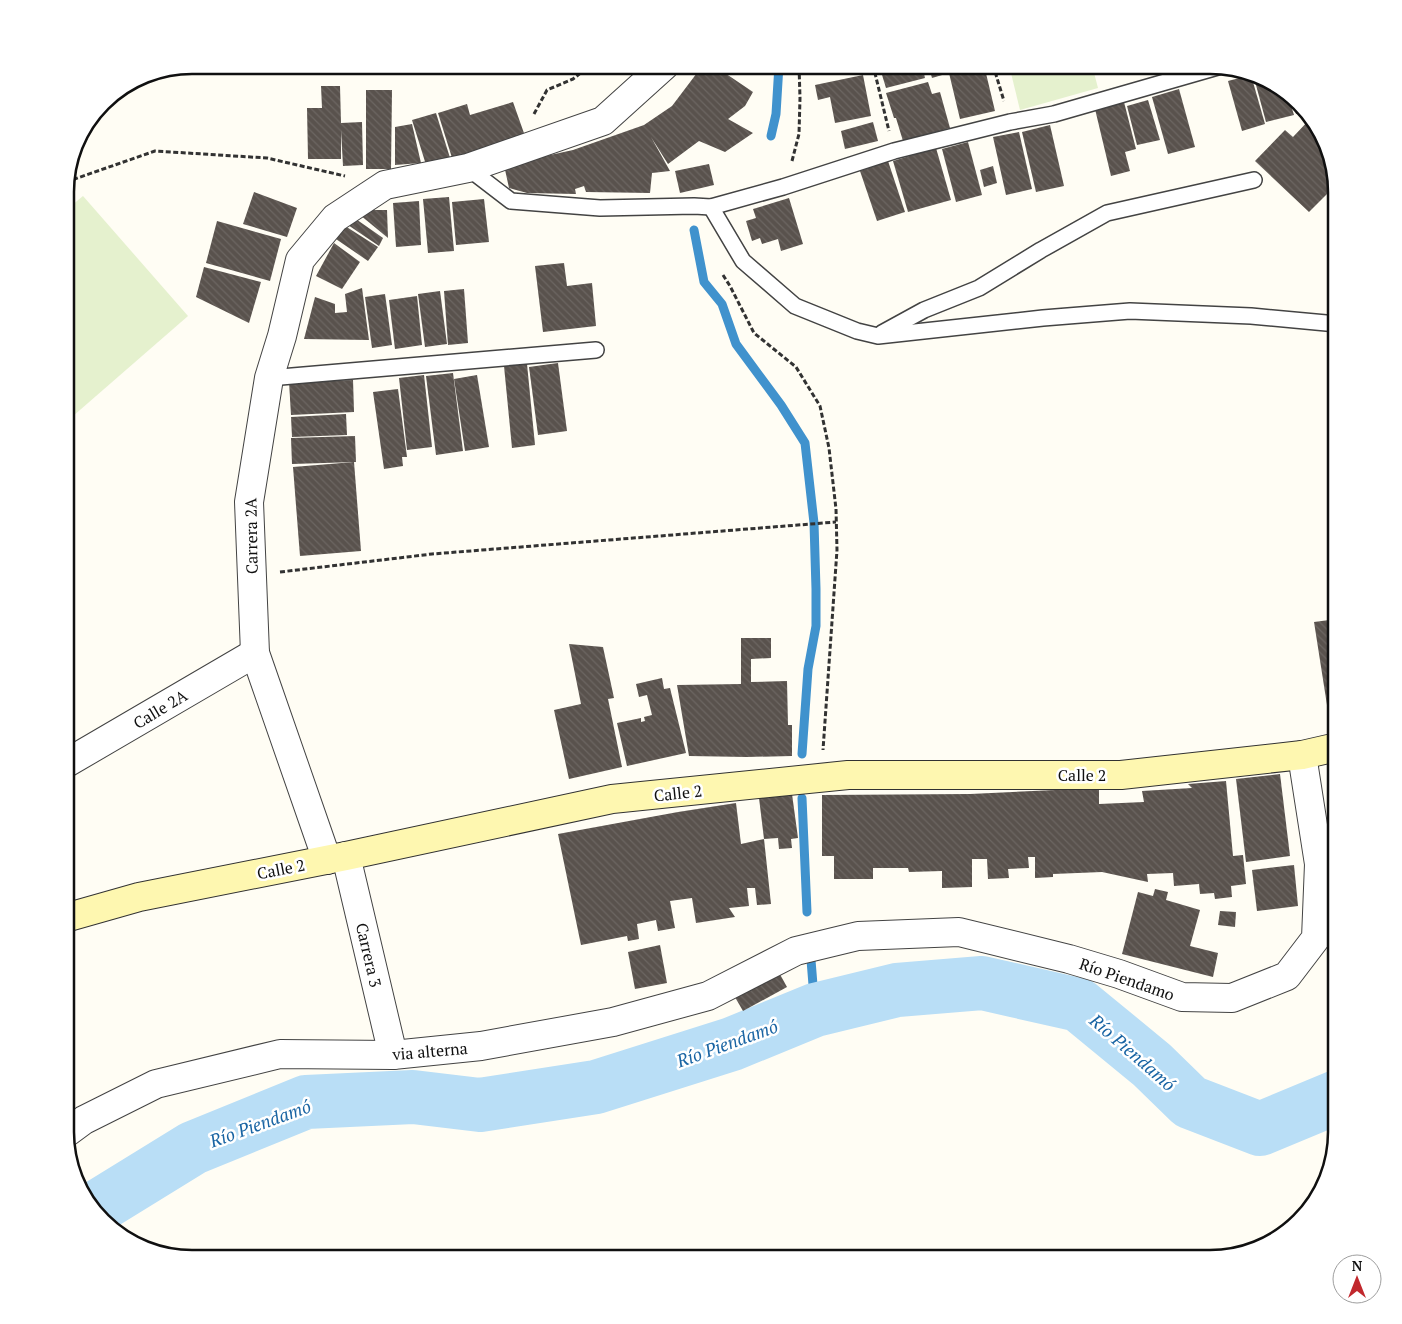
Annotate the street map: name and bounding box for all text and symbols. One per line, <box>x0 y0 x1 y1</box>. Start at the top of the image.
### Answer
street label: Carrera 2A <box>239 498 263 574</box>
street label: Calle 2A <box>129 684 191 734</box>
street label: Calle 2 <box>1058 764 1106 786</box>
street label: Calle 2 <box>653 780 703 806</box>
street label: Calle 2 <box>255 854 307 884</box>
street label: Carrera 3 <box>351 921 387 989</box>
street label: Río Piendamo <box>1076 952 1178 1006</box>
water label: Río Piendamó <box>1084 1007 1181 1096</box>
water label: Río Piendamó <box>672 1014 781 1073</box>
street label: via alterna <box>390 1037 469 1065</box>
water label: Río Piendamó <box>205 1094 314 1153</box>
north arrow <box>1332 1254 1382 1304</box>
text: N <box>1352 1256 1363 1275</box>

